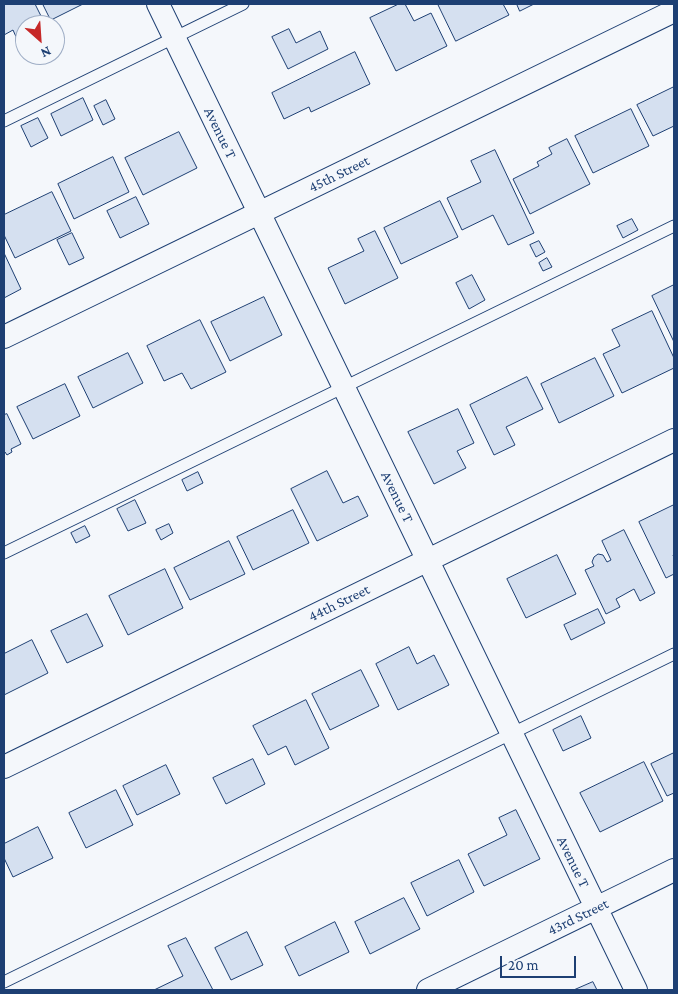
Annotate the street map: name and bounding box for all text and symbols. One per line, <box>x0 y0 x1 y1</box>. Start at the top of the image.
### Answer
north arrow <box>15 15 65 65</box>
text: N <box>38 43 54 62</box>
street label: Avenue T <box>200 104 240 162</box>
street label: 45th Street <box>306 152 372 196</box>
street label: Avenue T <box>377 468 417 526</box>
street label: 44th Street <box>305 580 373 626</box>
street label: Avenue T <box>553 833 593 891</box>
street label: 43rd Street <box>545 895 611 939</box>
scale bar <box>503 946 579 978</box>
text: 20 m <box>508 957 539 973</box>

